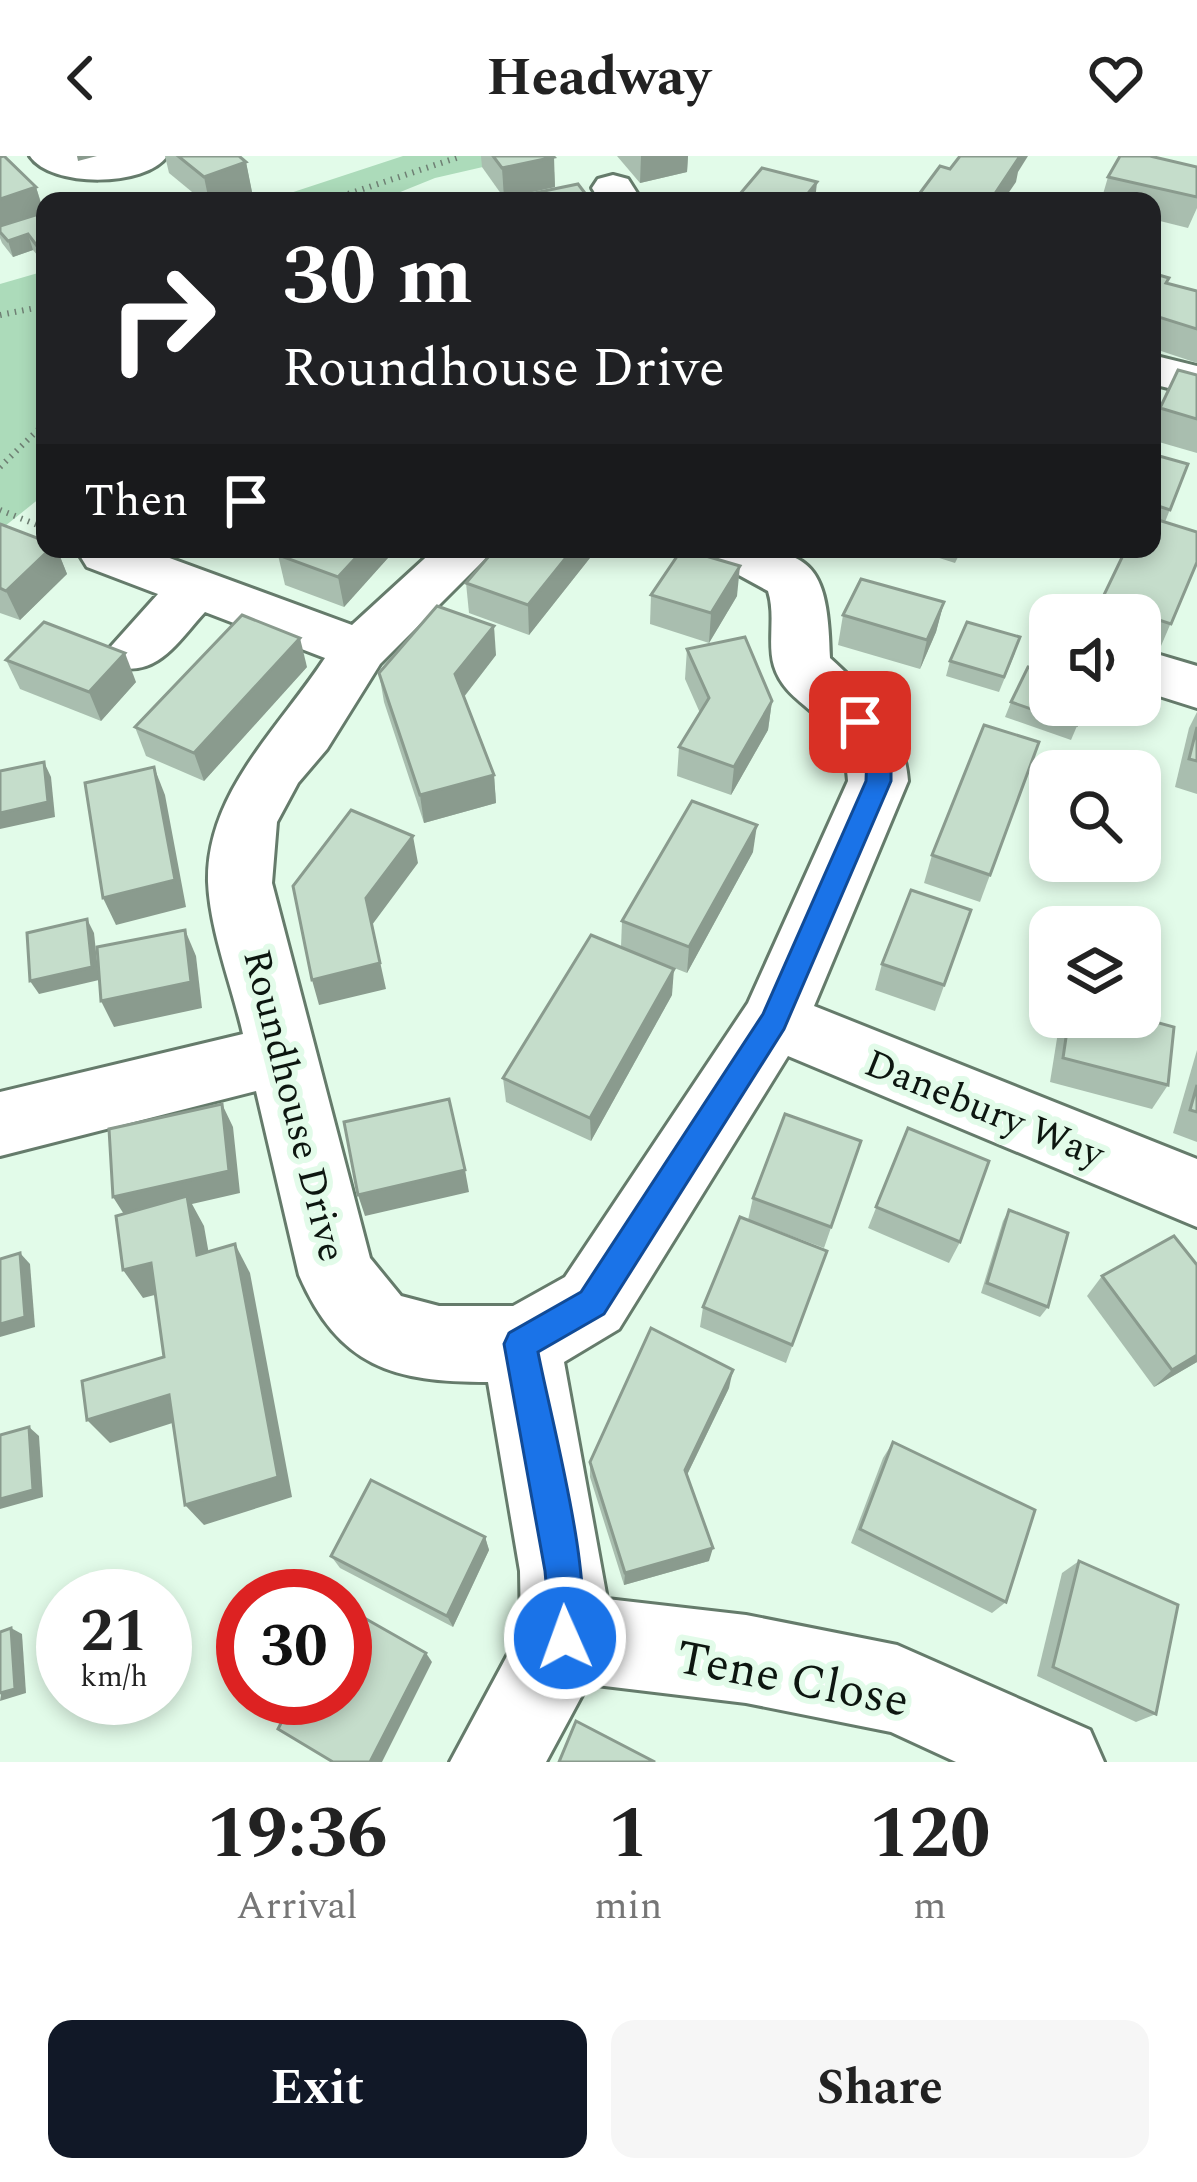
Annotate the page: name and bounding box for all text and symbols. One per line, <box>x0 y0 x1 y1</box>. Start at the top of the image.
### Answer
text: Headway <box>486 37 711 119</box>
icon: back <box>48 45 114 111</box>
icon: heart <box>1083 45 1149 111</box>
text: 30 m <box>282 213 473 341</box>
icon: right <box>84 240 240 396</box>
text: Roundhouse Drive <box>282 328 725 410</box>
text: Then <box>84 467 189 536</box>
icon: arrive <box>213 468 279 534</box>
map controls <box>1029 594 1161 1038</box>
button: sound <box>1029 594 1161 726</box>
pin <box>809 671 911 773</box>
icon: arrive <box>827 689 893 755</box>
button: search <box>1029 750 1161 882</box>
button: layers <box>1029 906 1161 1038</box>
street label: Roundhouse Drive <box>226 943 361 1268</box>
street label: Danebury Way <box>855 1034 1114 1185</box>
speed limit sign: 30 <box>216 1569 372 1725</box>
position arrow <box>502 1575 628 1701</box>
text: 21 <box>80 1586 148 1678</box>
street label: Tene Close <box>670 1621 915 1738</box>
text: km/h <box>80 1654 148 1700</box>
text: 19:36 <box>207 1780 388 1889</box>
text: 1 <box>608 1780 649 1889</box>
text: 120 <box>869 1780 990 1889</box>
text: Arrival <box>236 1877 358 1936</box>
text: min <box>594 1877 662 1936</box>
text: m <box>913 1877 946 1936</box>
button: Exit <box>48 2020 587 2158</box>
button: Share <box>611 2020 1149 2158</box>

